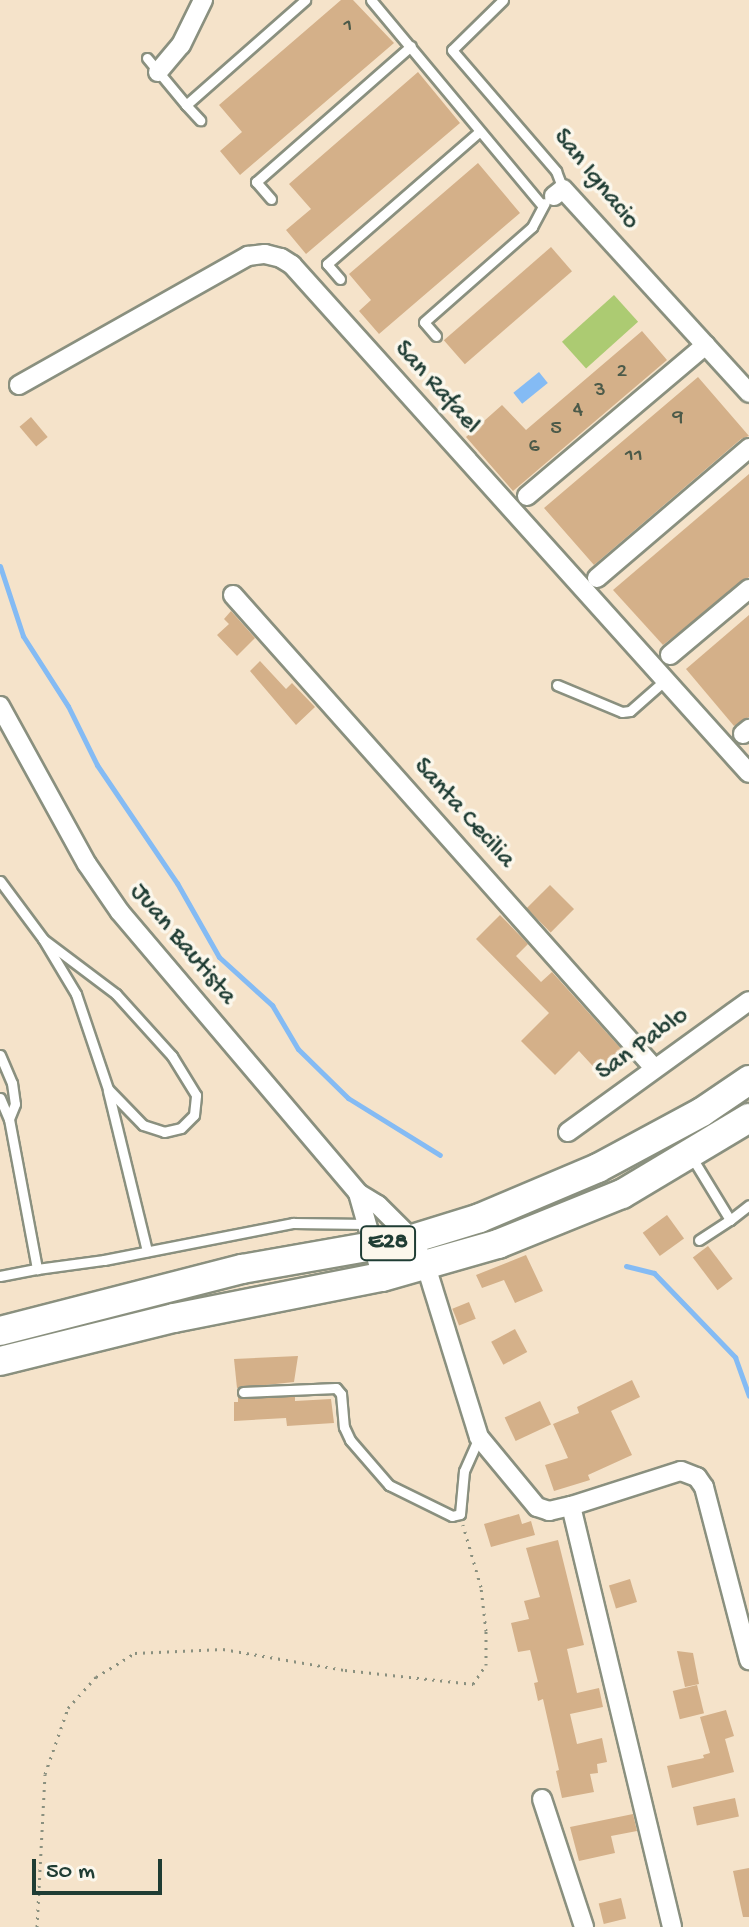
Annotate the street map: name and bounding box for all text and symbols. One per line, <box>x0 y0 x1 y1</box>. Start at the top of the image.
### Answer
house number: 1 <box>344 14 352 40</box>
street label: San Ignacio <box>545 123 645 237</box>
street label: San Rafael <box>386 335 486 441</box>
house number: 2 <box>617 360 627 386</box>
house number: 3 <box>594 379 606 405</box>
house number: 4 <box>573 398 583 424</box>
house number: 9 <box>672 406 684 432</box>
house number: 5 <box>550 417 562 443</box>
house number: 6 <box>528 435 540 461</box>
house number: 11 <box>625 444 643 470</box>
street label: Santa Cecilia <box>405 752 521 876</box>
street label: Juan Bautista <box>122 878 242 1012</box>
street label: San Pablo <box>591 1001 695 1089</box>
road number: E28 <box>360 1223 416 1263</box>
scale bar <box>36 1843 166 1893</box>
text: 50 m <box>46 1858 95 1887</box>

